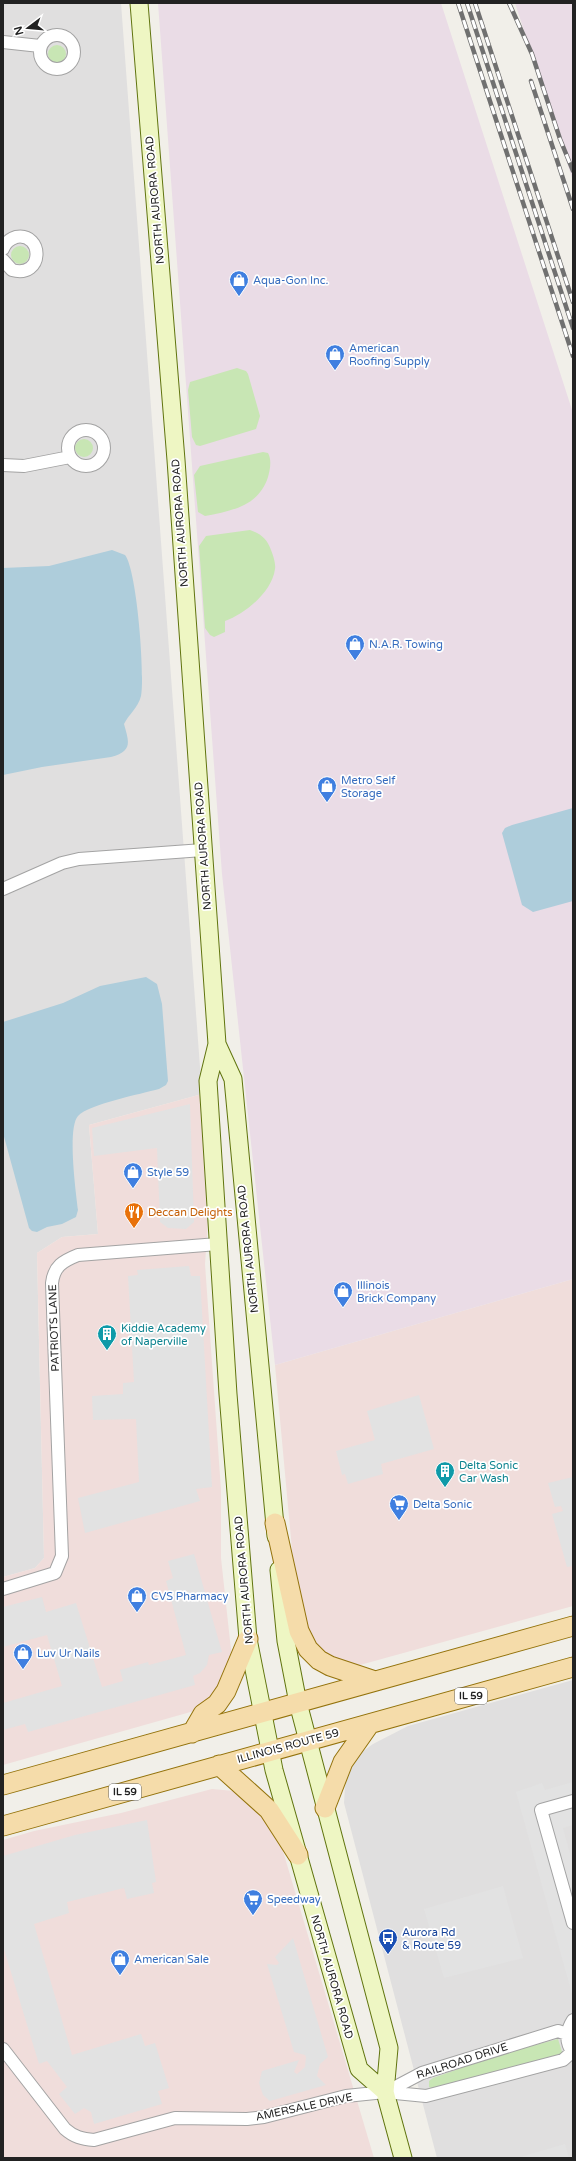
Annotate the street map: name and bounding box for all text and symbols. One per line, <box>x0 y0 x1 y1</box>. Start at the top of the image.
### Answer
north arrow <box>8 8 48 48</box>
text: N <box>11 25 26 37</box>
street label: NORTH AURORA ROAD <box>143 135 167 265</box>
shop icon: Aqua-Gon Inc. <box>228 269 250 297</box>
place label: Aqua-Gon Inc. <box>253 274 329 287</box>
place label: American Roofing Supply <box>349 342 430 368</box>
shop icon: American Roofing Supply <box>324 343 346 371</box>
street label: NORTH AURORA ROAD <box>169 458 191 588</box>
shop icon: N.A.R. Towing <box>344 633 366 661</box>
place label: N.A.R. Towing <box>369 638 443 651</box>
place label: Metro Self Storage <box>341 774 396 800</box>
shop icon: Metro Self Storage <box>316 775 338 803</box>
street label: NORTH AURORA ROAD <box>192 781 214 911</box>
shop icon: Style 59 <box>122 1161 144 1189</box>
place label: Style 59 <box>147 1166 189 1179</box>
street label: NORTH AURORA ROAD <box>235 1184 261 1314</box>
restaurant icon: Deccan Delights <box>123 1201 145 1229</box>
place label: Deccan Delights <box>148 1206 232 1219</box>
place label: Illinois Brick Company <box>357 1279 436 1305</box>
shop icon: Illinois Brick Company <box>332 1280 354 1308</box>
street label: PATRIOTS LANE <box>46 1284 62 1372</box>
place label: Kiddie Academy of Naperville <box>121 1322 206 1348</box>
building icon: Kiddie Academy of Naperville <box>96 1323 118 1351</box>
place label: Delta Sonic Car Wash <box>459 1459 518 1485</box>
building icon: Delta Sonic Car Wash <box>434 1460 456 1488</box>
supermarket icon: Delta Sonic <box>388 1493 410 1521</box>
place label: Delta Sonic <box>413 1498 472 1511</box>
street label: NORTH AURORA ROAD <box>232 1515 256 1645</box>
shop icon: CVS Pharmacy <box>126 1585 148 1613</box>
place label: CVS Pharmacy <box>151 1590 228 1603</box>
shop icon: Luv Ur Nails <box>12 1642 34 1670</box>
place label: Luv Ur Nails <box>37 1647 100 1660</box>
road number: IL 59 <box>455 1688 487 1704</box>
street label: ILLINOIS ROUTE 59 <box>236 1726 340 1766</box>
road number: IL 59 <box>109 1784 141 1800</box>
supermarket icon: Speedway <box>242 1888 264 1916</box>
place label: Speedway <box>267 1893 321 1906</box>
street label: NORTH AURORA ROAD <box>308 1913 356 2041</box>
place label: Aurora Rd & Route 59 <box>402 1926 461 1952</box>
bus stop icon: Aurora Rd & Route 59 <box>377 1927 399 1955</box>
shop icon: American Sale <box>109 1948 131 1976</box>
place label: American Sale <box>134 1953 209 1966</box>
street label: RAILROAD DRIVE <box>415 2040 509 2082</box>
street label: AMERSALE DRIVE <box>254 2090 354 2124</box>

